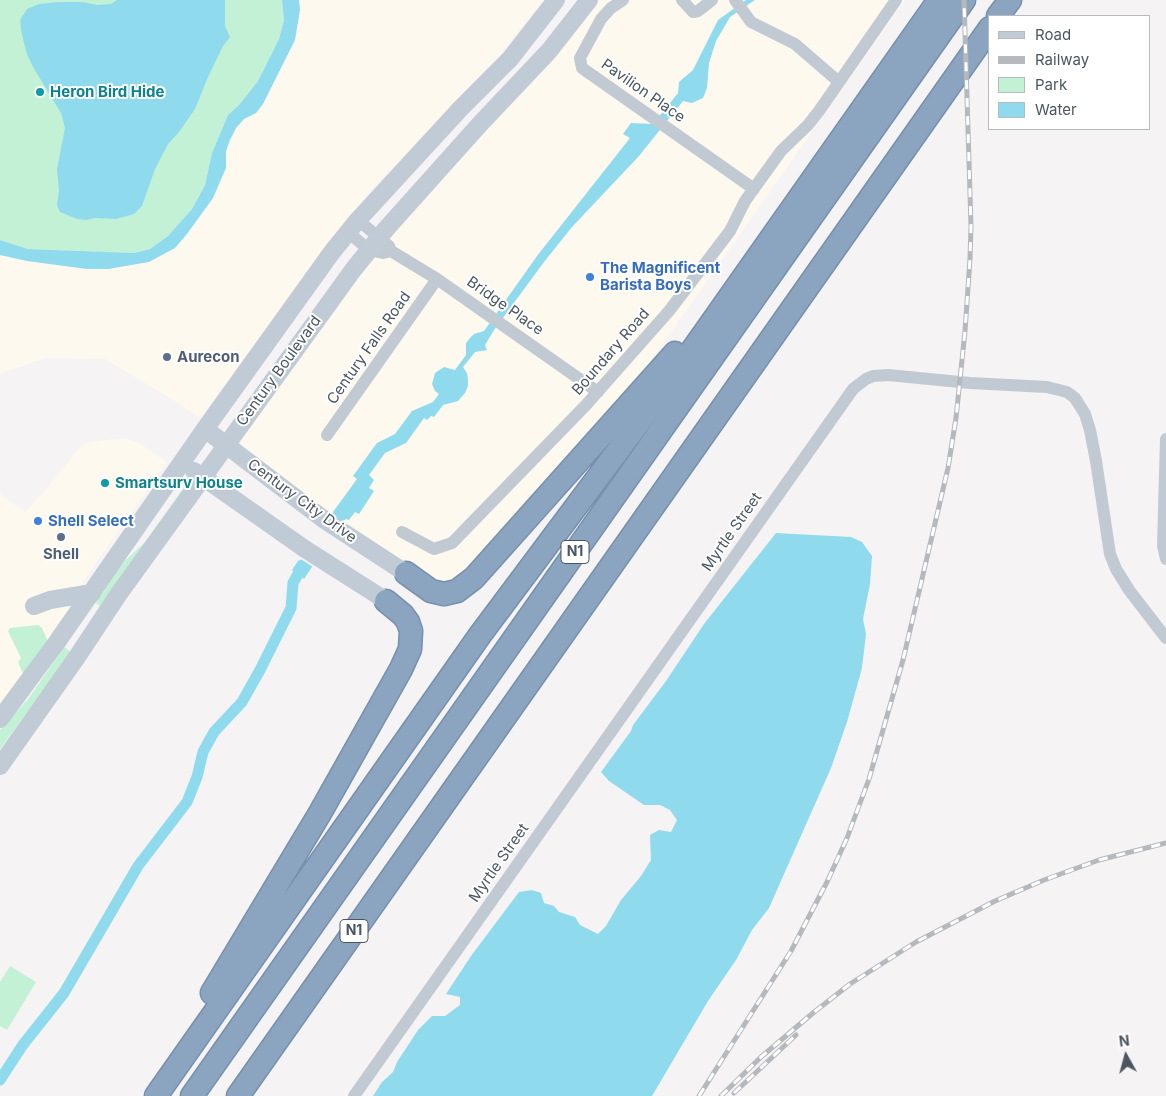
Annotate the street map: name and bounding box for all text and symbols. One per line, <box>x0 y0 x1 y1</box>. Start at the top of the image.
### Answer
legend <box>988 15 1151 130</box>
text: Road <box>1035 25 1071 44</box>
text: Railway <box>1035 50 1089 69</box>
street label: Pavilion Place <box>598 55 688 127</box>
text: Park <box>1035 75 1067 94</box>
place label: Heron Bird Hide <box>50 83 164 101</box>
marker: Heron Bird Hide <box>34 86 46 98</box>
text: Water <box>1035 100 1077 119</box>
place label: The Magnificent Barista Boys <box>600 259 720 294</box>
marker: The Magnificent Barista Boys <box>584 271 596 283</box>
street label: Bridge Place <box>463 273 547 339</box>
street label: Century Falls Road <box>323 288 415 408</box>
street label: Boundary Road <box>568 305 654 399</box>
street label: Century Boulevard <box>233 312 325 430</box>
place label: Aurecon <box>177 348 240 366</box>
marker: Aurecon <box>161 351 173 363</box>
street label: Century City Drive <box>244 455 360 547</box>
place label: Smartsurv House <box>115 474 243 492</box>
marker: Smartsurv House <box>99 477 111 489</box>
street label: Myrtle Street <box>698 489 766 575</box>
place label: Shell Select <box>48 512 134 530</box>
marker: Shell Select <box>32 515 44 527</box>
marker: Shell <box>55 531 67 543</box>
road number: N1 <box>561 540 589 564</box>
place label: Shell <box>43 545 79 563</box>
street label: Myrtle Street <box>465 820 533 906</box>
road number: N1 <box>340 919 368 942</box>
north arrow <box>1101 1031 1151 1081</box>
text: N <box>1118 1032 1130 1050</box>

